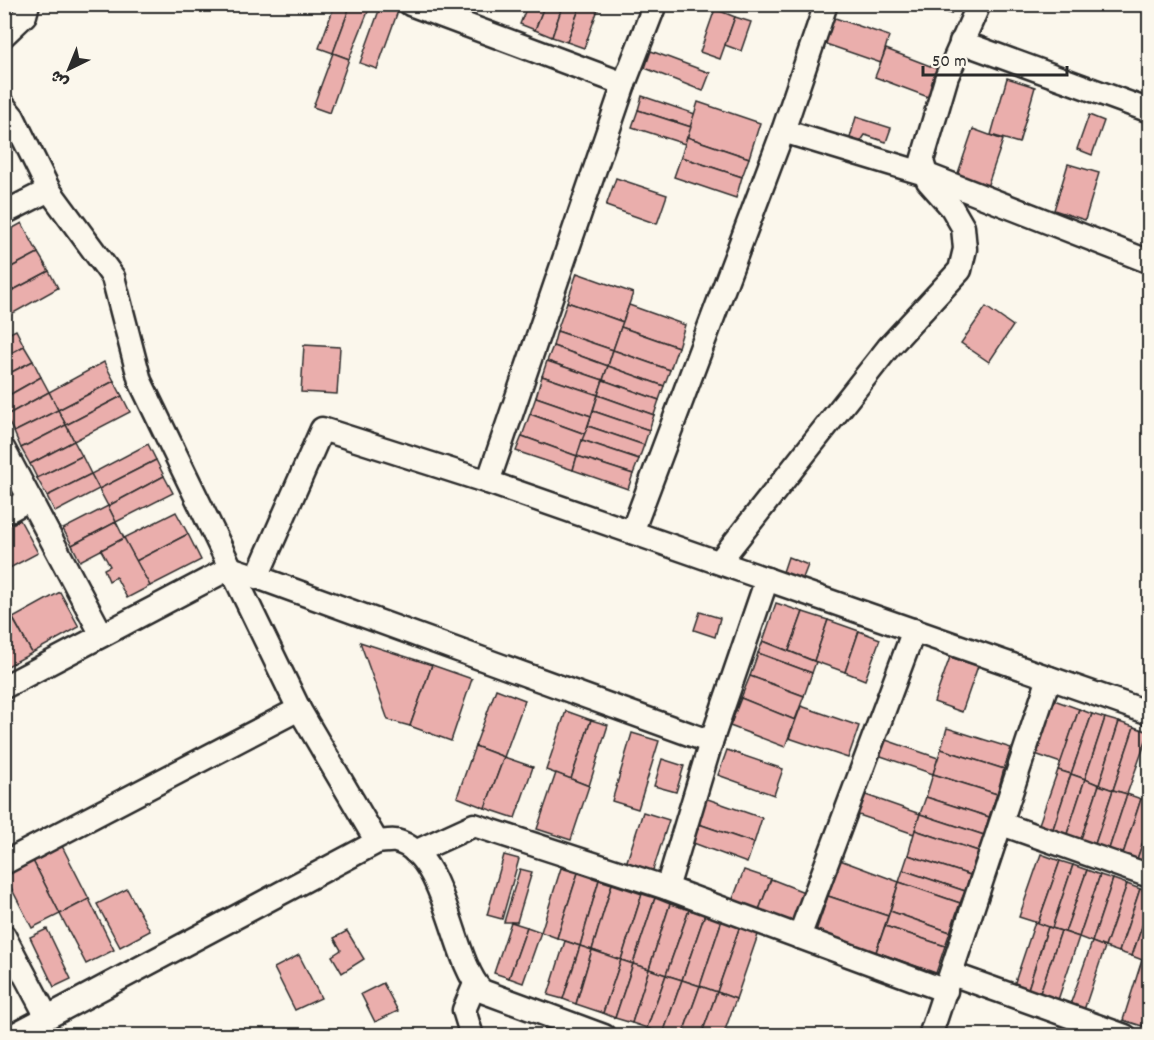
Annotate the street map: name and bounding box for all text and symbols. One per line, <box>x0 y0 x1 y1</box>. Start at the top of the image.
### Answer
north arrow <box>39 39 99 99</box>
scale bar <box>923 39 1067 77</box>
text: 50 m <box>932 50 967 75</box>
text: ش <box>46 64 75 93</box>

